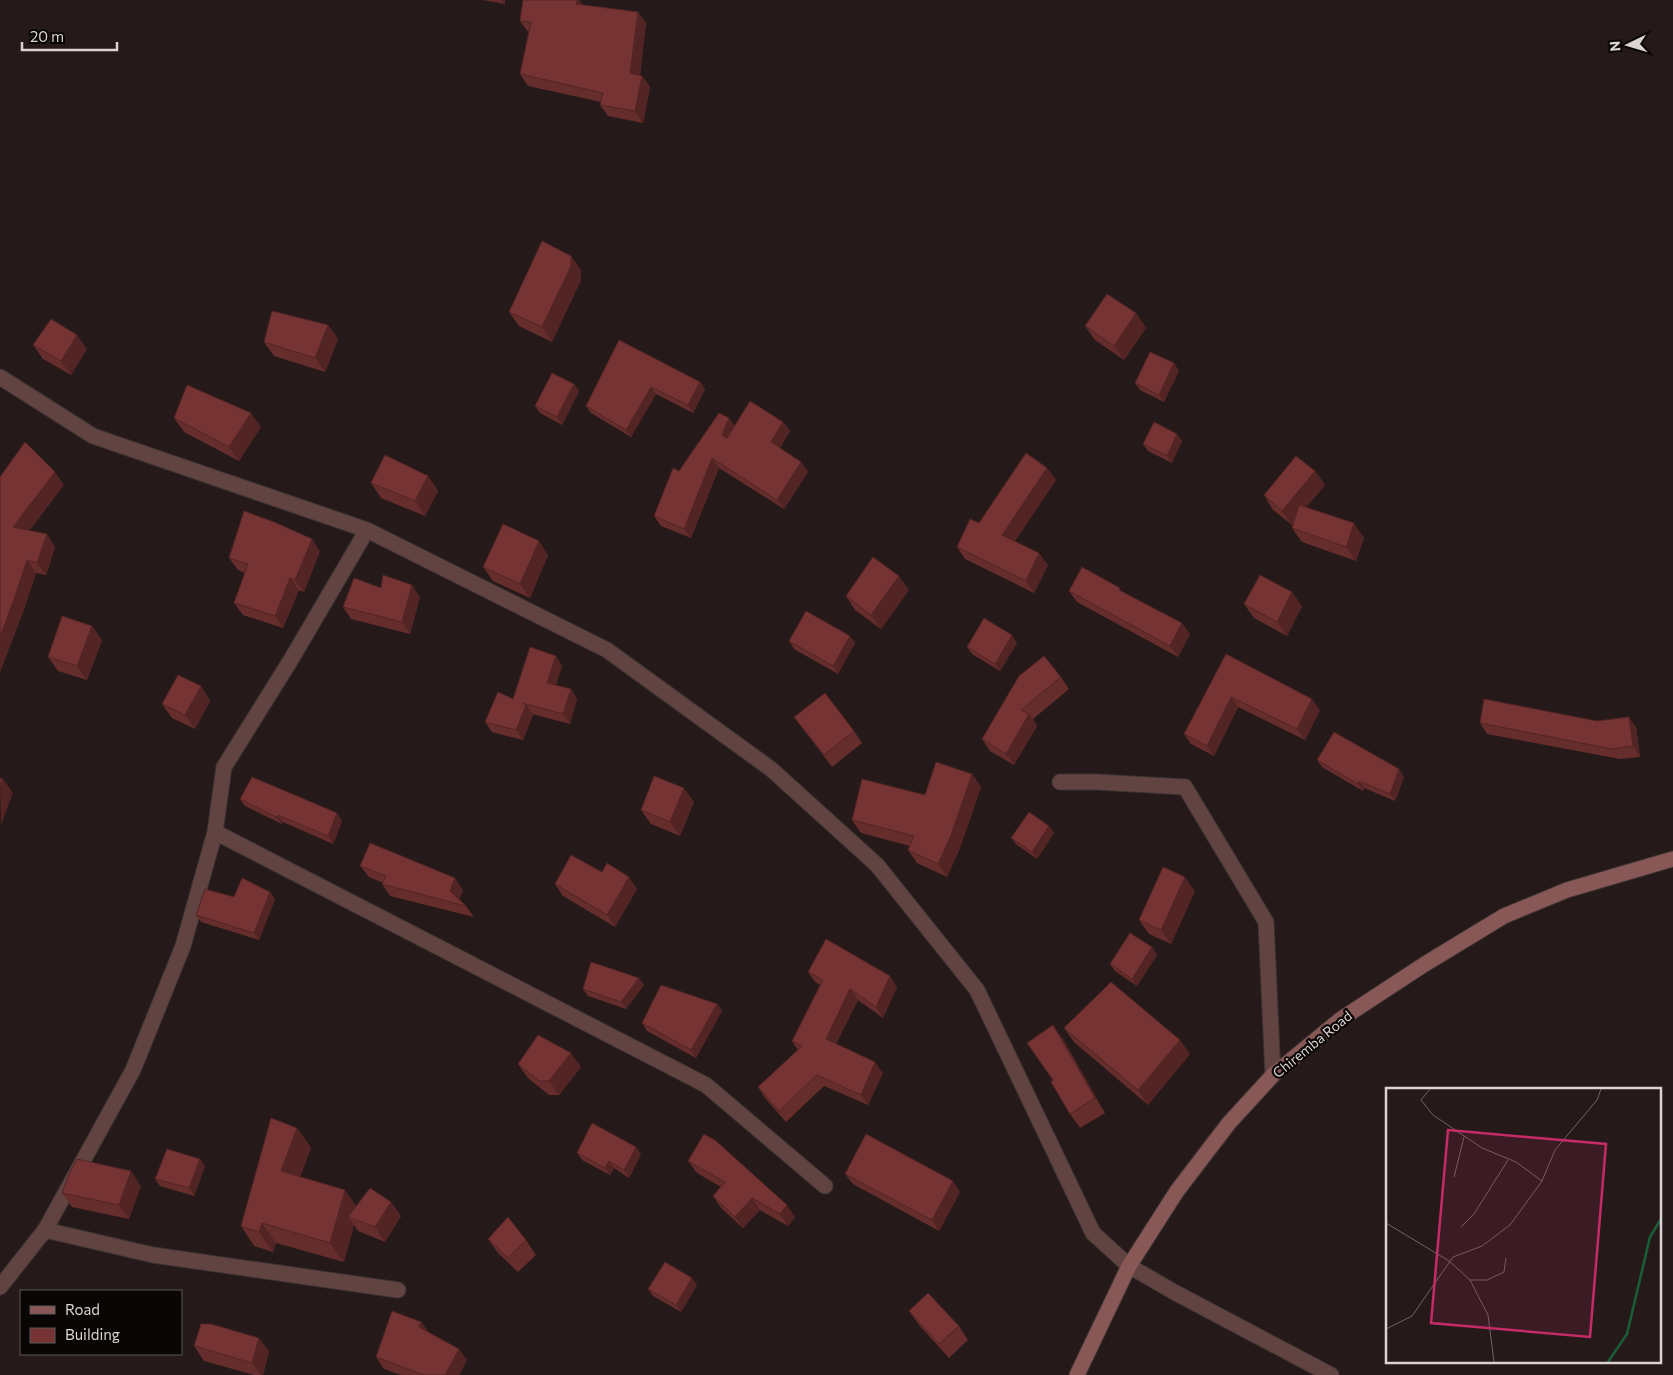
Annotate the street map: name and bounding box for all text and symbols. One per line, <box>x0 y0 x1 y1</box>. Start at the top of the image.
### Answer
scale bar <box>22 20 118 52</box>
north arrow <box>1603 20 1653 70</box>
text: 20 m <box>30 27 64 45</box>
text: N <box>1606 40 1623 52</box>
street label: Chiremba Road <box>1269 1007 1355 1081</box>
inset map <box>1386 1088 1660 1362</box>
legend <box>20 1290 182 1355</box>
text: Road <box>65 1300 100 1318</box>
text: Building <box>65 1325 120 1343</box>

